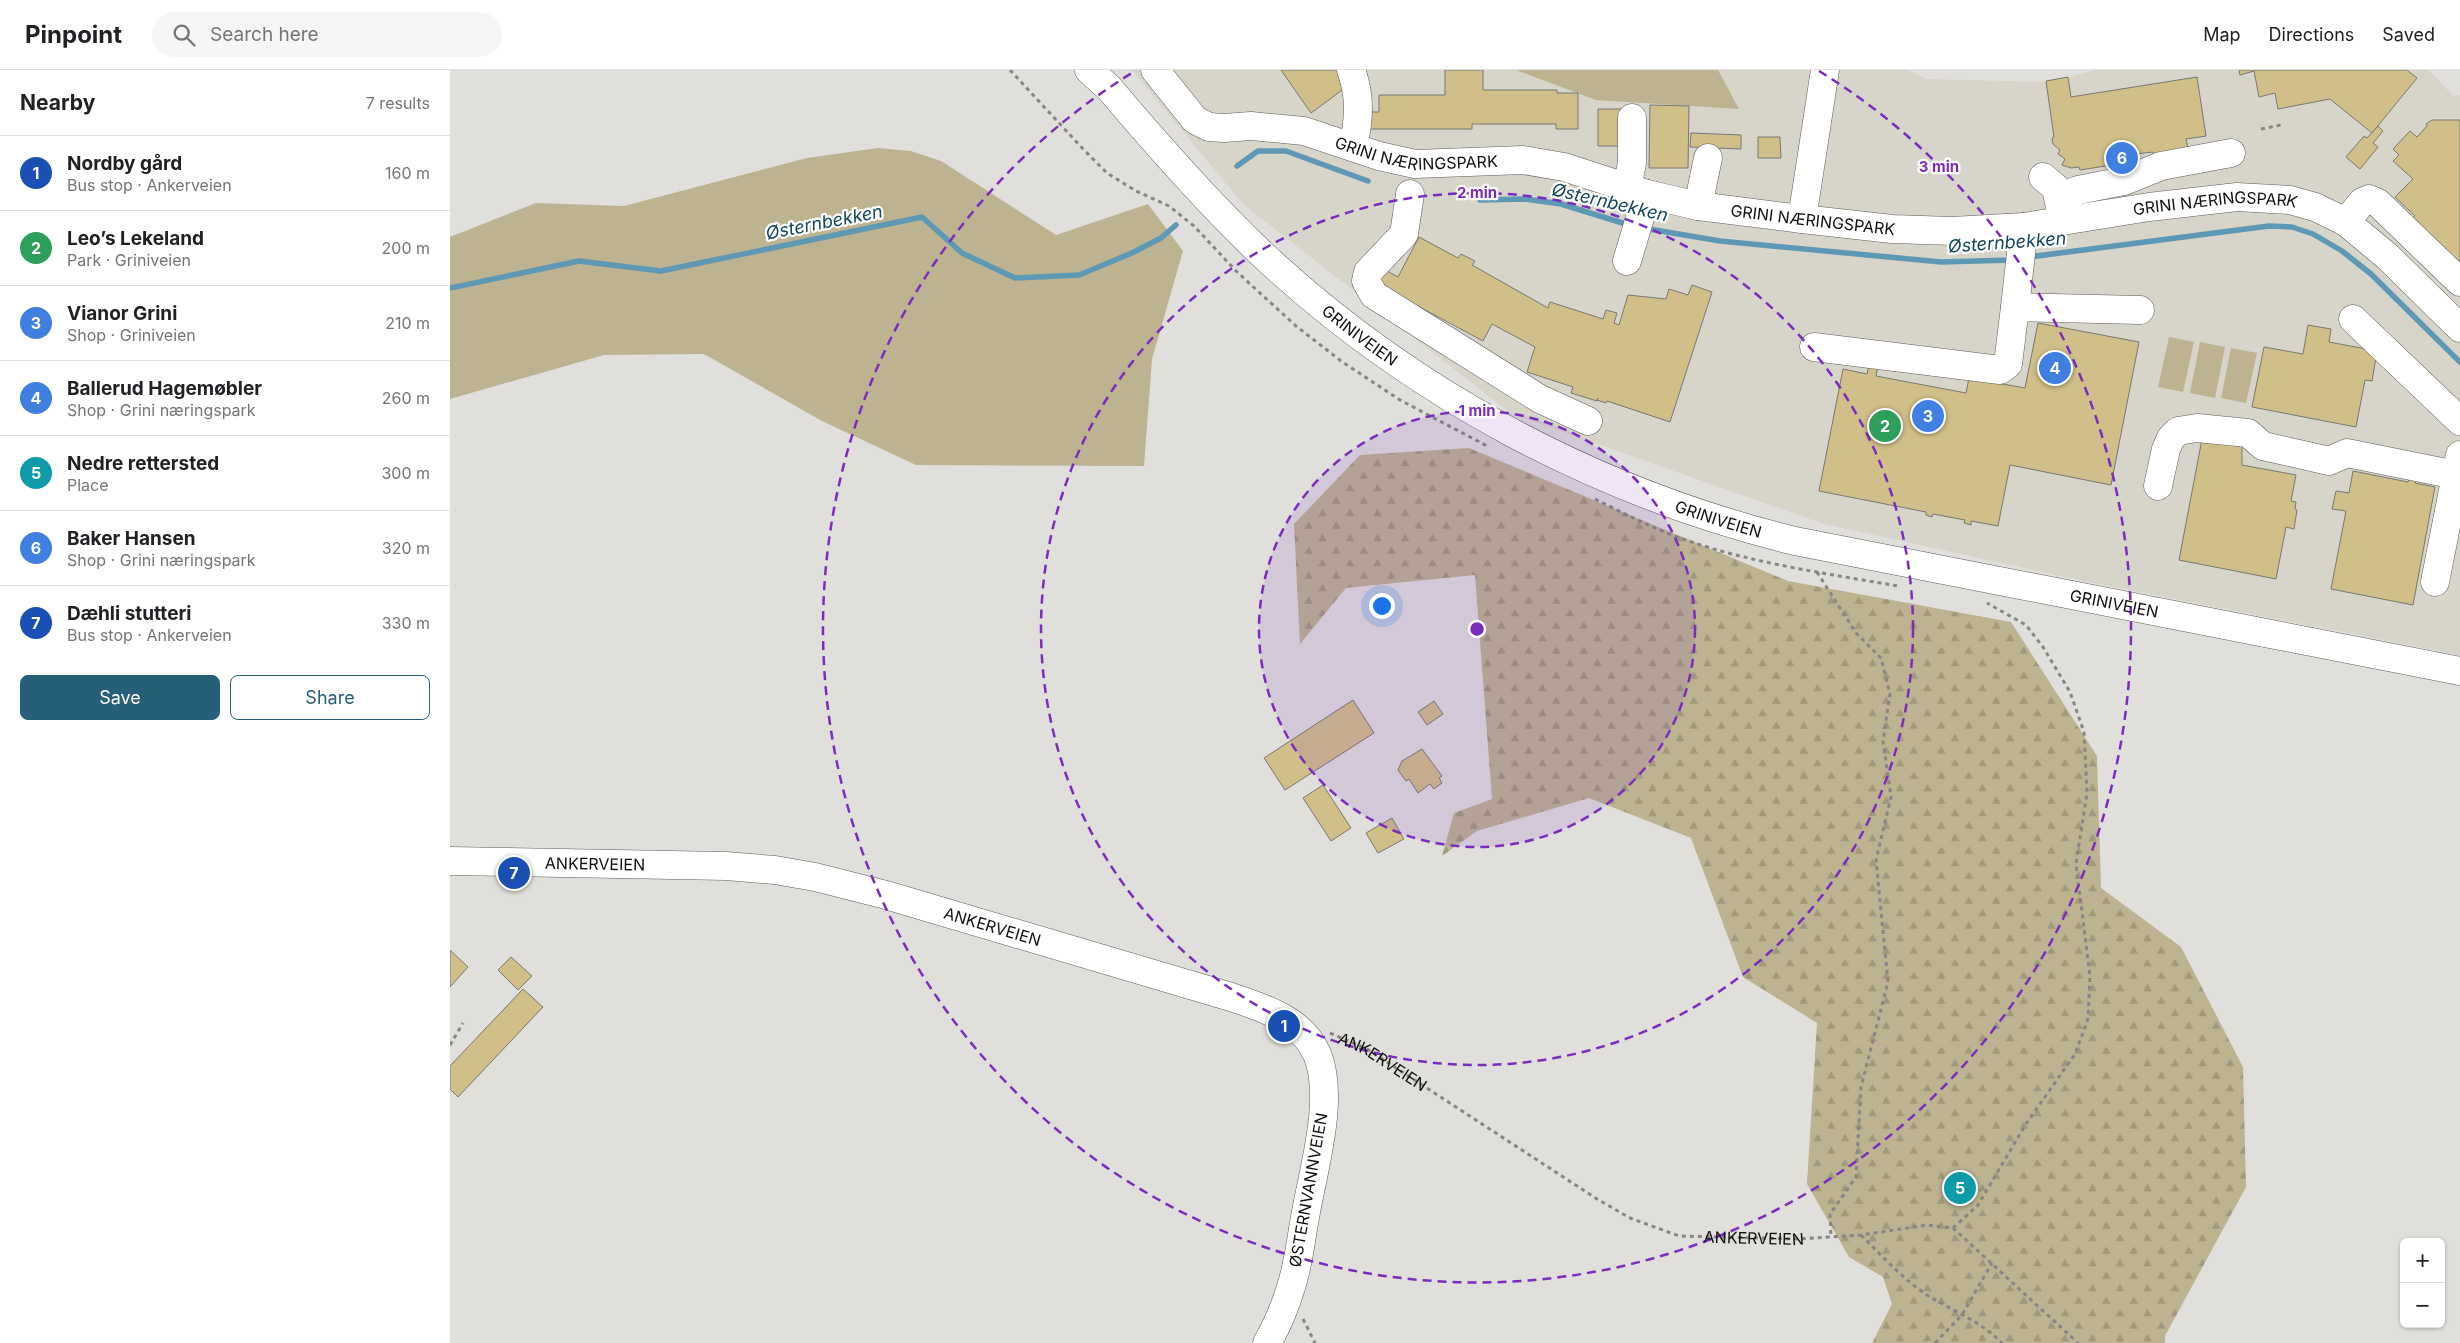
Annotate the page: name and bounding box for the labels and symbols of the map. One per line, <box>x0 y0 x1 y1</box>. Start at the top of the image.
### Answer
street label: GRINI NÆRINGSPARK <box>1332 132 1498 174</box>
pin: 6 <box>2106 139 2138 177</box>
text: 3 min <box>1919 157 1959 176</box>
water label: Østernbekken <box>1550 178 1670 226</box>
text: 2 min <box>1457 183 1497 202</box>
street label: GRINI NÆRINGSPARK <box>2132 187 2300 219</box>
water label: Østernbekken <box>764 200 884 244</box>
street label: GRINI NÆRINGSPARK <box>1730 200 1896 239</box>
water label: Østernbekken <box>1947 227 2067 257</box>
street label: GRINIVEIEN <box>1318 300 1402 370</box>
pin: 4 <box>2039 349 2071 387</box>
pin: 3 <box>1912 397 1944 435</box>
text: 1 min <box>1458 401 1496 420</box>
pin: 2 <box>1869 407 1901 445</box>
street label: GRINIVEIEN <box>1672 496 1764 542</box>
street label: GRINIVEIEN <box>2068 585 2160 622</box>
your location <box>1369 593 1395 619</box>
centre of rings <box>1468 620 1486 638</box>
street label: ANKERVEIEN <box>545 853 645 875</box>
pin: 7 <box>498 854 530 892</box>
street label: ANKERVEIEN <box>942 903 1043 950</box>
pin: 1 <box>1268 1007 1300 1045</box>
street label: ANKERVEIEN <box>1335 1028 1431 1095</box>
street label: ØSTERNVANNVEIEN <box>1285 1111 1331 1269</box>
pin: 5 <box>1944 1169 1976 1207</box>
street label: ANKERVEIEN <box>1703 1227 1804 1249</box>

